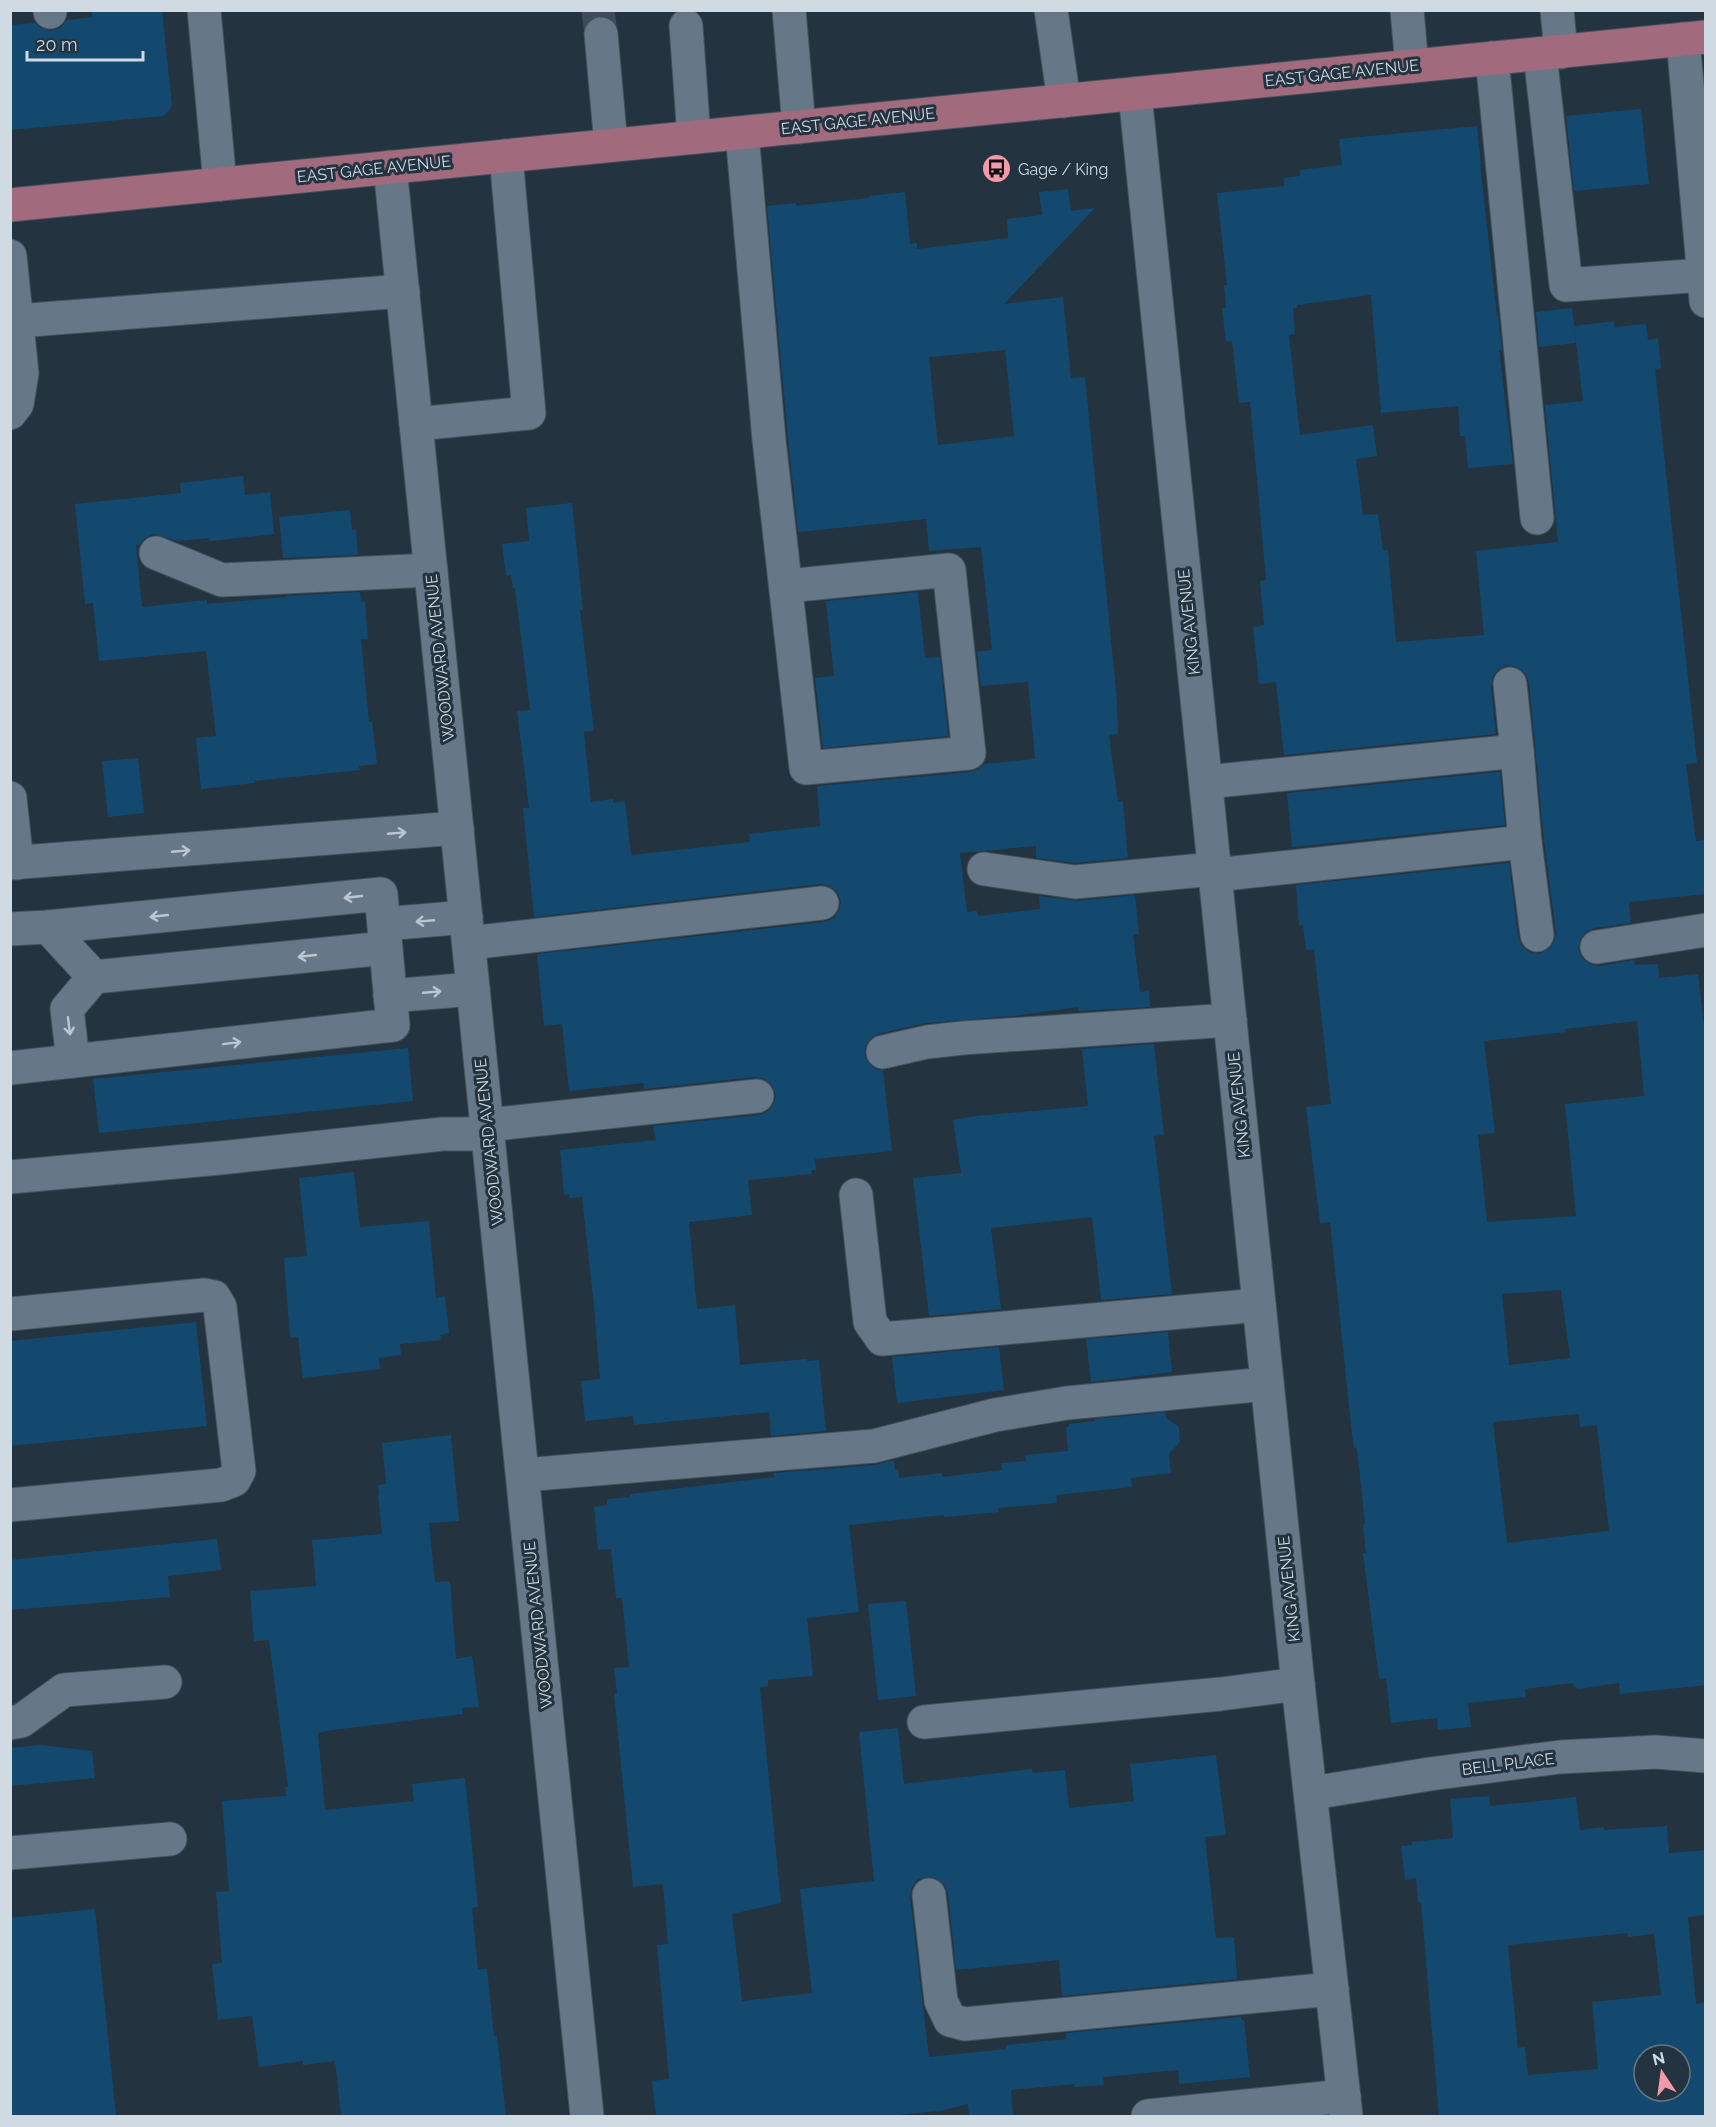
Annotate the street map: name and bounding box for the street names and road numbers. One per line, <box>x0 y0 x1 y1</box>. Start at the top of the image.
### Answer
street label: EAST GAGE AVENUE <box>1264 55 1420 91</box>
street label: EAST GAGE AVENUE <box>780 103 936 139</box>
street label: EAST GAGE AVENUE <box>296 151 452 187</box>
street label: KING AVENUE <box>1174 568 1204 676</box>
street label: WOODWARD AVENUE <box>422 573 458 743</box>
street label: KING AVENUE <box>1224 1051 1254 1159</box>
street label: WOODWARD AVENUE <box>471 1057 507 1227</box>
street label: KING AVENUE <box>1274 1535 1304 1643</box>
street label: WOODWARD AVENUE <box>520 1540 556 1710</box>
street label: BELL PLACE <box>1461 1749 1556 1779</box>

